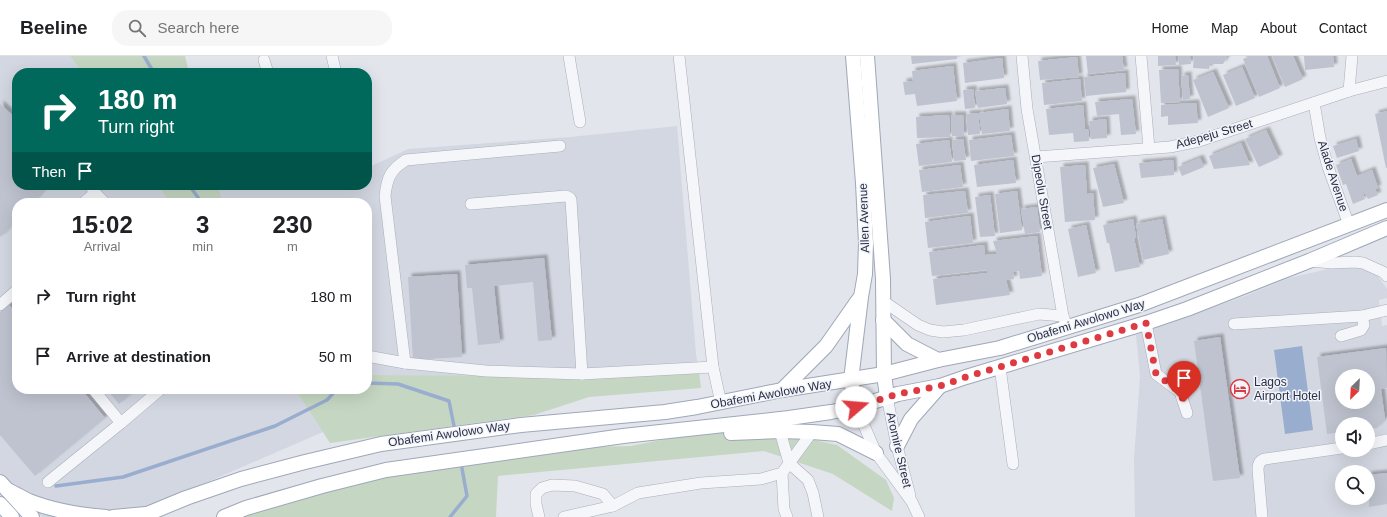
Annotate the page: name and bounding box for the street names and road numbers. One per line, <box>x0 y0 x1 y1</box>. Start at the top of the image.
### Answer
street label: Adepeju Street <box>1174 116 1255 152</box>
street label: Alade Avenue <box>1315 139 1351 214</box>
street label: Dipeolu Street <box>1029 153 1056 231</box>
street label: Allen Avenue <box>856 183 872 253</box>
street label: Obafemi Awolowo Way <box>1025 296 1147 346</box>
street label: Obafemi Awolowo Way <box>709 376 833 412</box>
street label: Aromire Street <box>883 411 915 490</box>
street label: Obafemi Awolowo Way <box>387 419 511 449</box>

